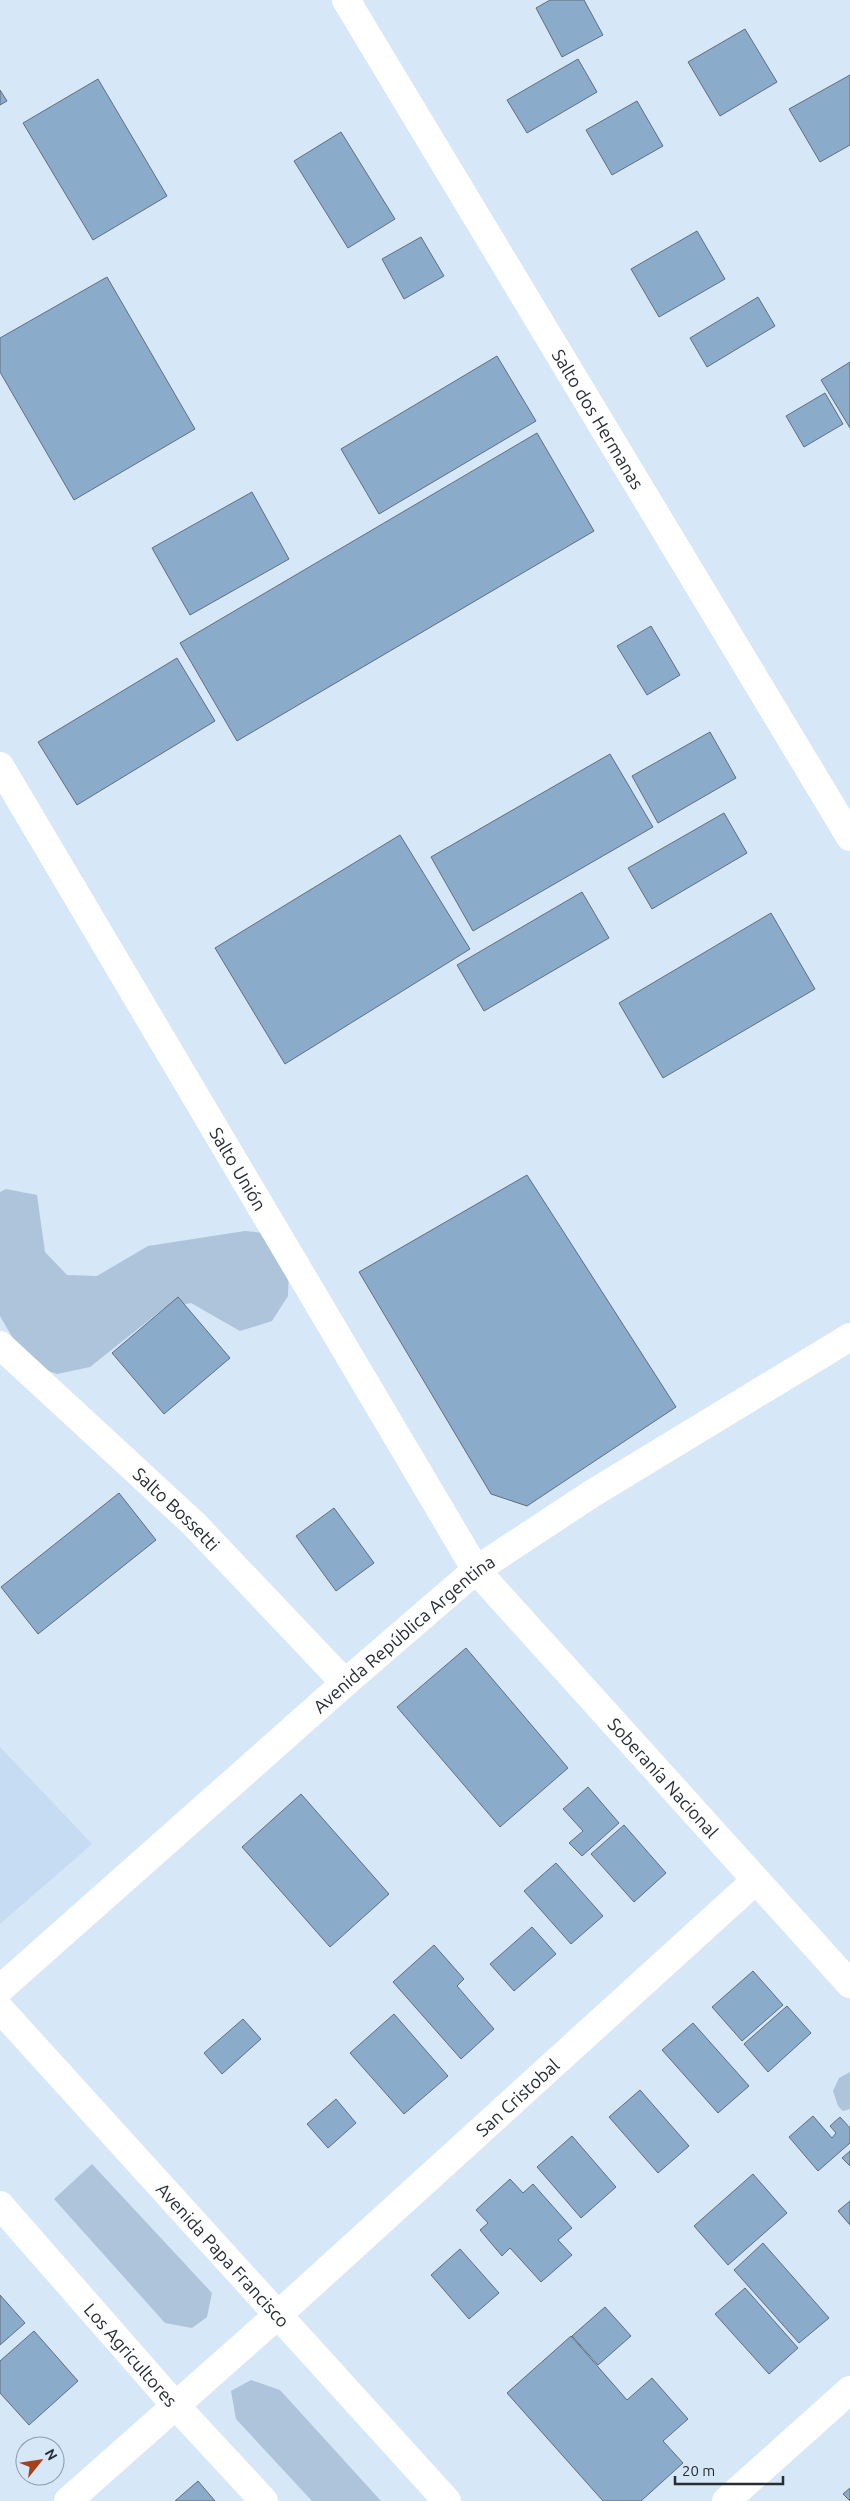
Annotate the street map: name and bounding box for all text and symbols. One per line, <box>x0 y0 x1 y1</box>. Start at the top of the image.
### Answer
street label: Salto dos Hermanas <box>549 345 648 493</box>
street label: Salto Unión <box>206 1124 271 1214</box>
street label: Salto Bossetti <box>129 1463 224 1555</box>
street label: Avenida República Argentina <box>309 1551 498 1716</box>
street label: Soberanía Nacional <box>604 1714 723 1842</box>
street label: San Cristobal <box>472 2054 563 2140</box>
street label: Avenida Papa Francisco <box>153 2179 294 2331</box>
street label: Los Agricultores <box>81 2299 182 2411</box>
north arrow <box>15 2436 65 2486</box>
text: N <box>42 2446 61 2463</box>
scale bar <box>675 2454 782 2486</box>
text: 20 m <box>682 2462 715 2479</box>

